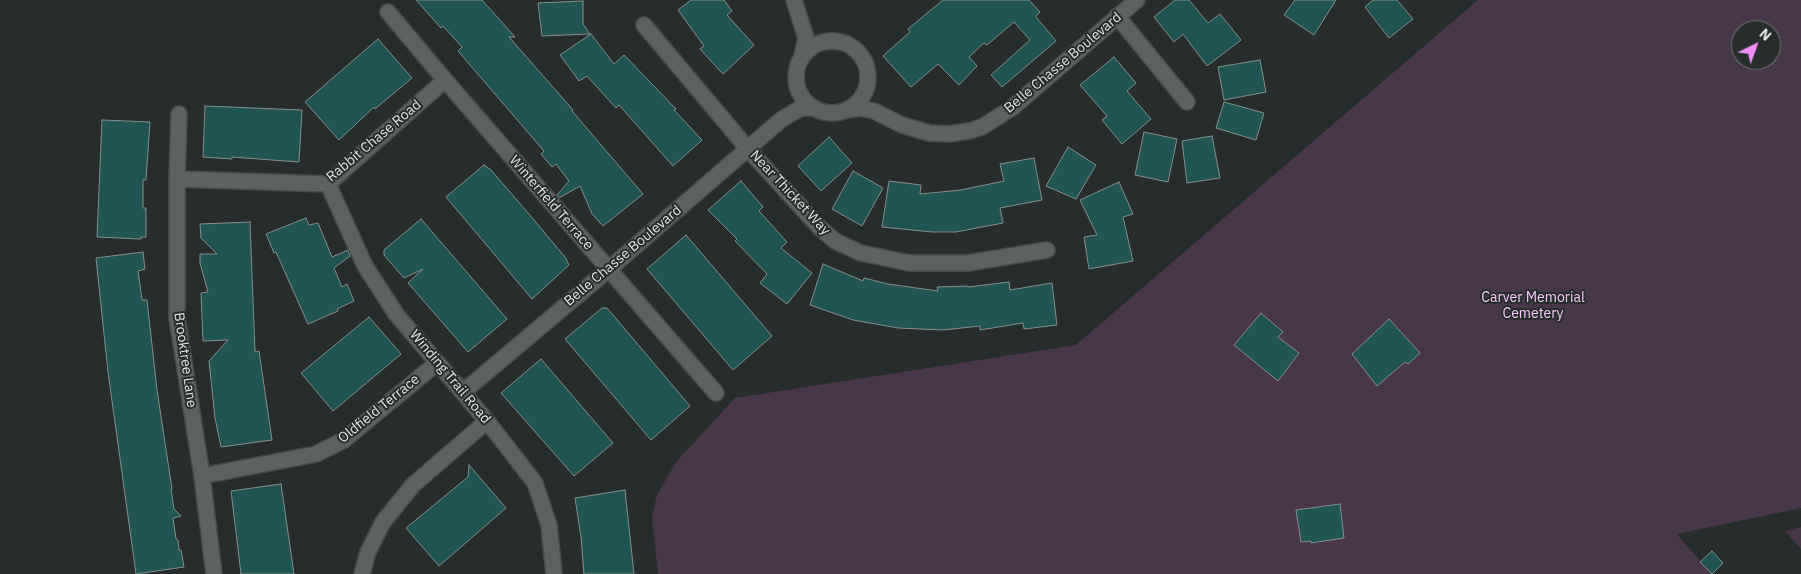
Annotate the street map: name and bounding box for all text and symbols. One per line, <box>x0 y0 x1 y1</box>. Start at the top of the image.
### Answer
street label: Belle Chasse Boulevard <box>1001 9 1125 117</box>
north arrow <box>1731 20 1781 70</box>
text: N <box>1756 25 1775 45</box>
street label: Rabbit Chase Road <box>323 97 425 185</box>
street label: Near Thicket Way <box>746 147 834 239</box>
street label: Winterfield Terrace <box>505 152 597 254</box>
street label: Belle Chasse Boulevard <box>561 202 685 310</box>
park label: Carver Memorial Cemetery <box>1481 290 1585 322</box>
street label: Brooktree Lane <box>170 311 200 409</box>
street label: Winding Trail Road <box>406 327 494 427</box>
street label: Oldfield Terrace <box>335 371 423 447</box>

